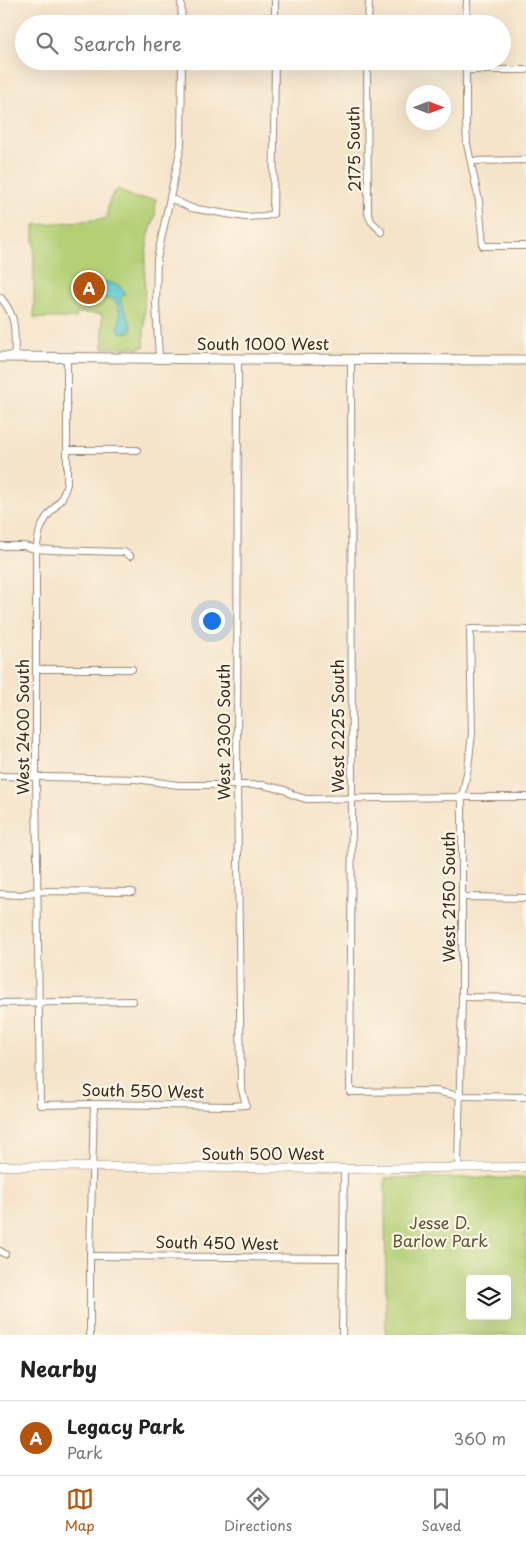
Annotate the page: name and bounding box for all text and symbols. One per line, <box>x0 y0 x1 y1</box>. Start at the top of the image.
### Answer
search box <box>15 15 511 70</box>
icon: search <box>33 29 61 57</box>
text: Search here <box>73 29 182 57</box>
north arrow <box>406 85 451 130</box>
street label: 2175 South <box>340 106 366 192</box>
pin: A <box>73 269 105 307</box>
street label: South 1000 West <box>197 331 329 355</box>
your location <box>199 608 225 634</box>
street label: West 2400 South <box>10 659 34 795</box>
street label: West 2225 South <box>325 659 349 793</box>
street label: West 2300 South <box>211 664 235 800</box>
street label: West 2150 South <box>436 831 460 963</box>
street label: South 550 West <box>81 1077 205 1103</box>
street label: South 500 West <box>201 1141 325 1165</box>
park label: Jesse D. Barlow Park <box>392 1210 488 1252</box>
street label: South 450 West <box>155 1229 279 1255</box>
map controls <box>466 1275 511 1320</box>
button: layers <box>466 1275 511 1320</box>
text: Nearby <box>20 1352 97 1384</box>
text: Legacy Park <box>67 1412 185 1440</box>
text: A <box>30 1426 42 1450</box>
text: 360 m <box>454 1426 506 1450</box>
text: Park <box>67 1440 103 1464</box>
tab: Map <box>65 1485 95 1536</box>
tab: Directions <box>224 1485 292 1536</box>
tab: Saved <box>422 1485 461 1536</box>

